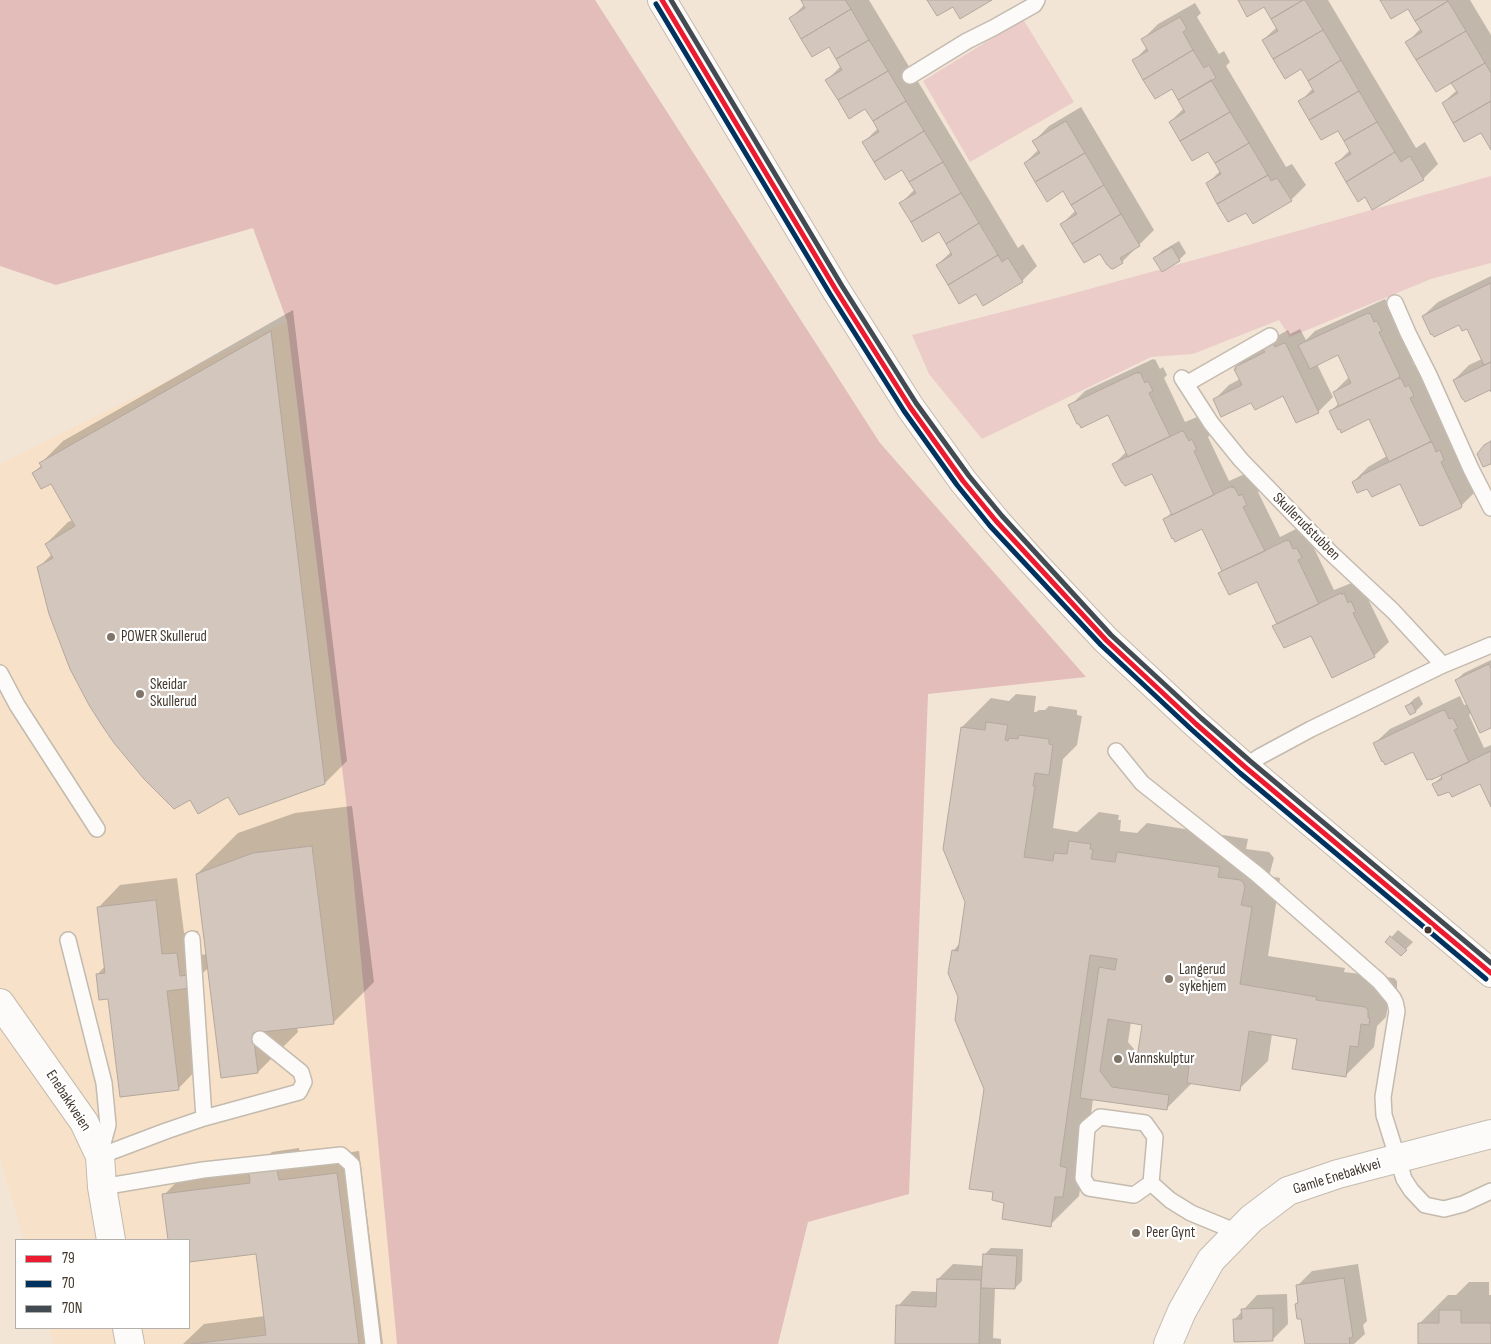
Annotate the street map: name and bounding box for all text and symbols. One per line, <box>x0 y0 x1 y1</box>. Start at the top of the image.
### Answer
street label: Skullerudstubben <box>1269 490 1343 564</box>
place label: POWER Skullerud <box>121 628 207 646</box>
marker: POWER Skullerud <box>105 631 117 643</box>
place label: Skeidar Skullerud <box>150 676 197 711</box>
marker: Skeidar Skullerud <box>134 688 146 700</box>
unlabelled marker <box>1423 925 1433 935</box>
place label: Langerud sykehjem <box>1179 961 1226 996</box>
marker: Langerud sykehjem <box>1163 973 1175 985</box>
place label: Vannskulptur <box>1128 1050 1194 1068</box>
marker: Vannskulptur <box>1112 1053 1124 1065</box>
street label: Enebakkveien <box>42 1067 94 1135</box>
street label: Gamle Enebakkvei <box>1291 1155 1383 1199</box>
place label: Peer Gynt <box>1146 1224 1195 1242</box>
marker: Peer Gynt <box>1130 1227 1142 1239</box>
legend <box>15 1239 190 1329</box>
text: 79 <box>62 1249 75 1268</box>
text: 70 <box>62 1274 75 1293</box>
text: 70N <box>62 1299 82 1318</box>

